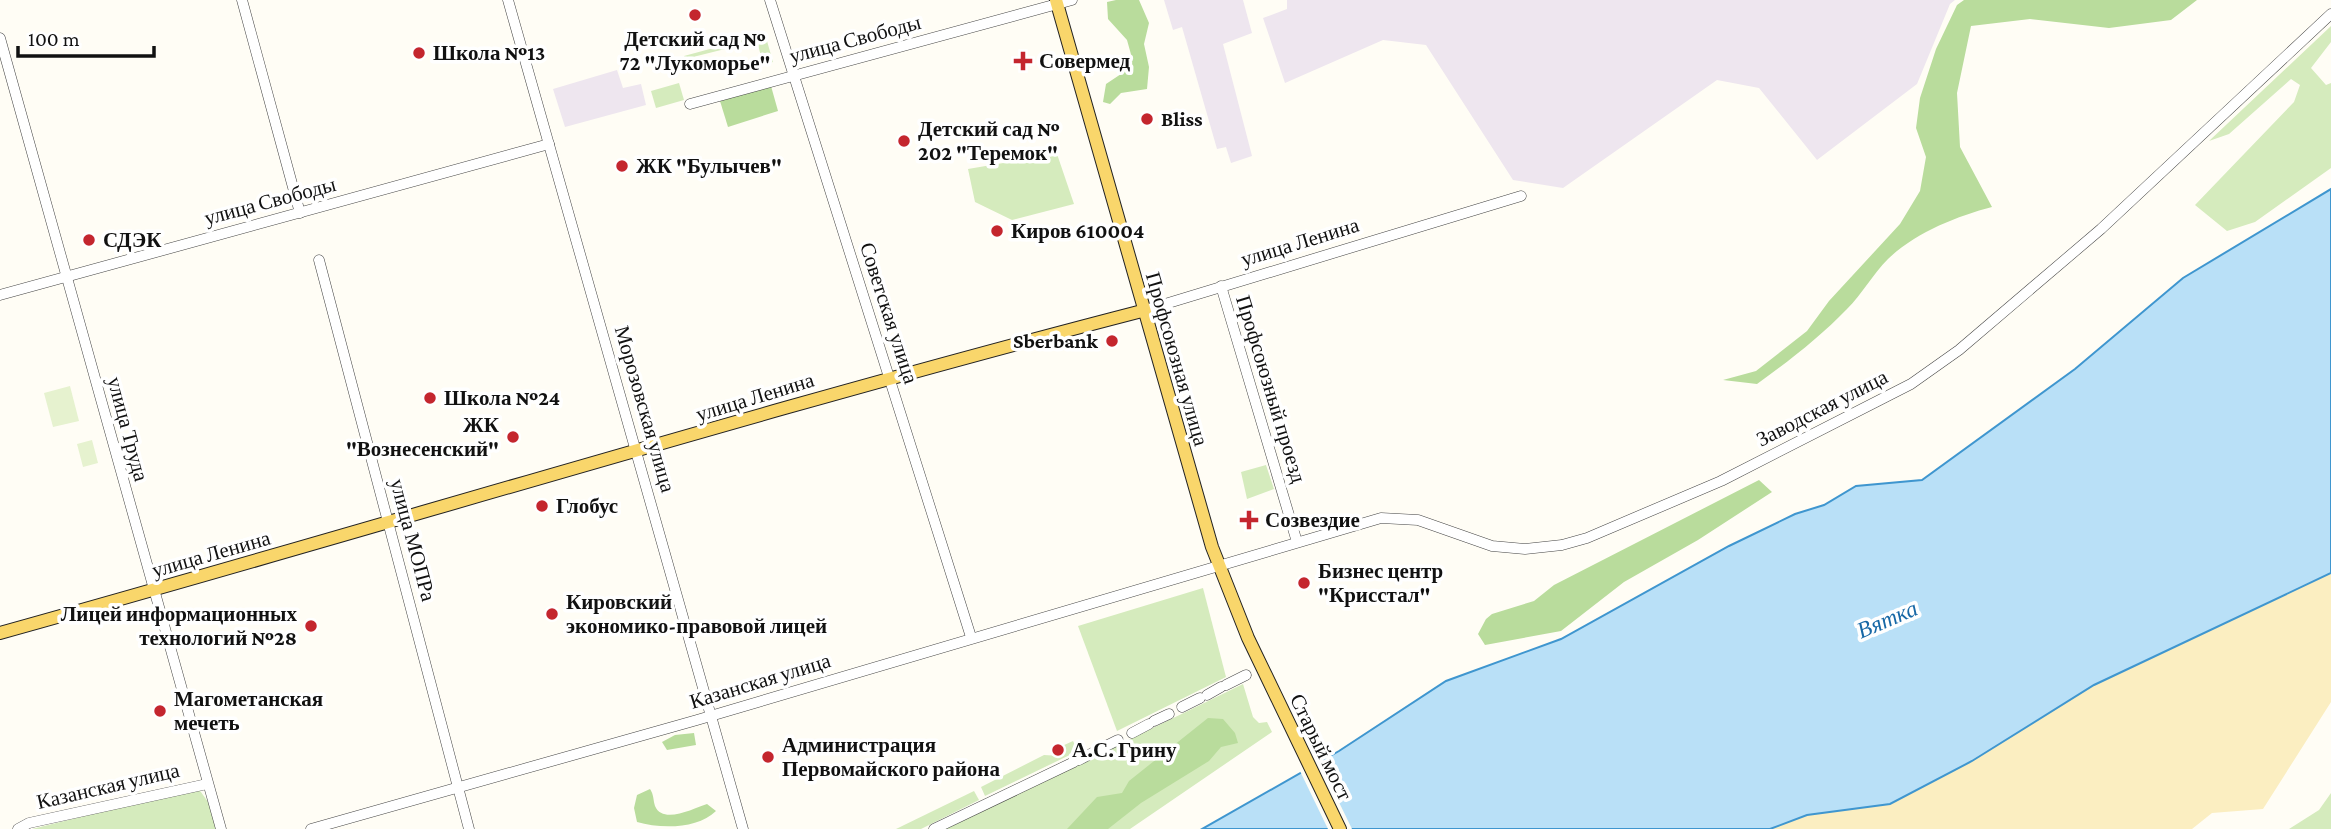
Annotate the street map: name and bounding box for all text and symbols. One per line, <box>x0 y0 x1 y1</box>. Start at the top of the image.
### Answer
marker: Детский сад № 72 "Лукоморье" <box>687 7 703 23</box>
street label: улица Свободы <box>786 10 924 68</box>
scale bar <box>18 14 154 58</box>
text: 100 m <box>28 27 80 51</box>
place label: Детский сад № 72 "Лукоморье" <box>620 27 770 75</box>
place label: Школа №13 <box>433 41 545 65</box>
marker: Школа №13 <box>411 45 427 61</box>
place label: Совермед <box>1039 49 1131 73</box>
marker: Совермед <box>1013 51 1033 71</box>
place label: Bliss <box>1161 107 1203 131</box>
marker: Bliss <box>1139 111 1155 127</box>
place label: Детский сад № 202 "Теремок" <box>918 117 1060 165</box>
marker: Детский сад № 202 "Теремок" <box>896 133 912 149</box>
place label: ЖК "Булычев" <box>636 154 782 178</box>
marker: ЖК "Булычев" <box>614 158 630 174</box>
street label: улица Свободы <box>201 172 339 230</box>
street label: улица Ленина <box>1238 212 1363 271</box>
place label: Киров 610004 <box>1011 219 1144 243</box>
marker: Киров 610004 <box>989 223 1005 239</box>
place label: СДЭК <box>103 228 162 252</box>
marker: СДЭК <box>81 232 97 248</box>
street label: Советская улица <box>855 239 923 387</box>
street label: Профсоюзная улица <box>1141 269 1213 449</box>
street label: Профсоюзный проезд <box>1231 292 1311 486</box>
street label: Морозовская улица <box>610 323 680 496</box>
place label: Sberbank <box>1013 329 1099 353</box>
marker: Sberbank <box>1104 333 1120 349</box>
street label: Заводская улица <box>1752 364 1892 451</box>
street label: улица Ленина <box>693 367 818 426</box>
street label: улица Труда <box>103 374 154 485</box>
place label: Школа №24 <box>444 386 560 410</box>
marker: Школа №24 <box>422 390 438 406</box>
place label: ЖК "Вознесенский" <box>346 413 500 461</box>
marker: ЖК "Вознесенский" <box>505 429 521 445</box>
street label: улица МОПРа <box>385 476 441 605</box>
place label: Глобус <box>556 494 618 518</box>
marker: Глобус <box>534 498 550 514</box>
place label: Созвездие <box>1265 508 1360 532</box>
marker: Созвездие <box>1239 510 1259 530</box>
street label: улица Ленина <box>149 525 274 582</box>
place label: Бизнес центр "Крисстал" <box>1318 559 1443 607</box>
marker: Бизнес центр "Крисстал" <box>1296 575 1312 591</box>
place label: Кировский экономико-правовой лицей <box>566 590 827 638</box>
water label: Вятка <box>1853 595 1921 643</box>
place label: Лицей информационных технологий №28 <box>61 602 297 650</box>
marker: Кировский экономико-правовой лицей <box>544 606 560 622</box>
marker: Лицей информационных технологий №28 <box>303 618 319 634</box>
street label: Казанская улица <box>687 648 834 714</box>
place label: Магометанская мечеть <box>174 687 323 735</box>
street label: Старый мост <box>1285 690 1357 804</box>
marker: Магометанская мечеть <box>152 703 168 719</box>
place label: Администрация Первомайского района <box>782 733 1000 781</box>
place label: А.С. Грину <box>1072 738 1177 762</box>
marker: А.С. Грину <box>1050 742 1066 758</box>
marker: Администрация Первомайского района <box>760 749 776 765</box>
street label: Казанская улица <box>34 758 182 814</box>

